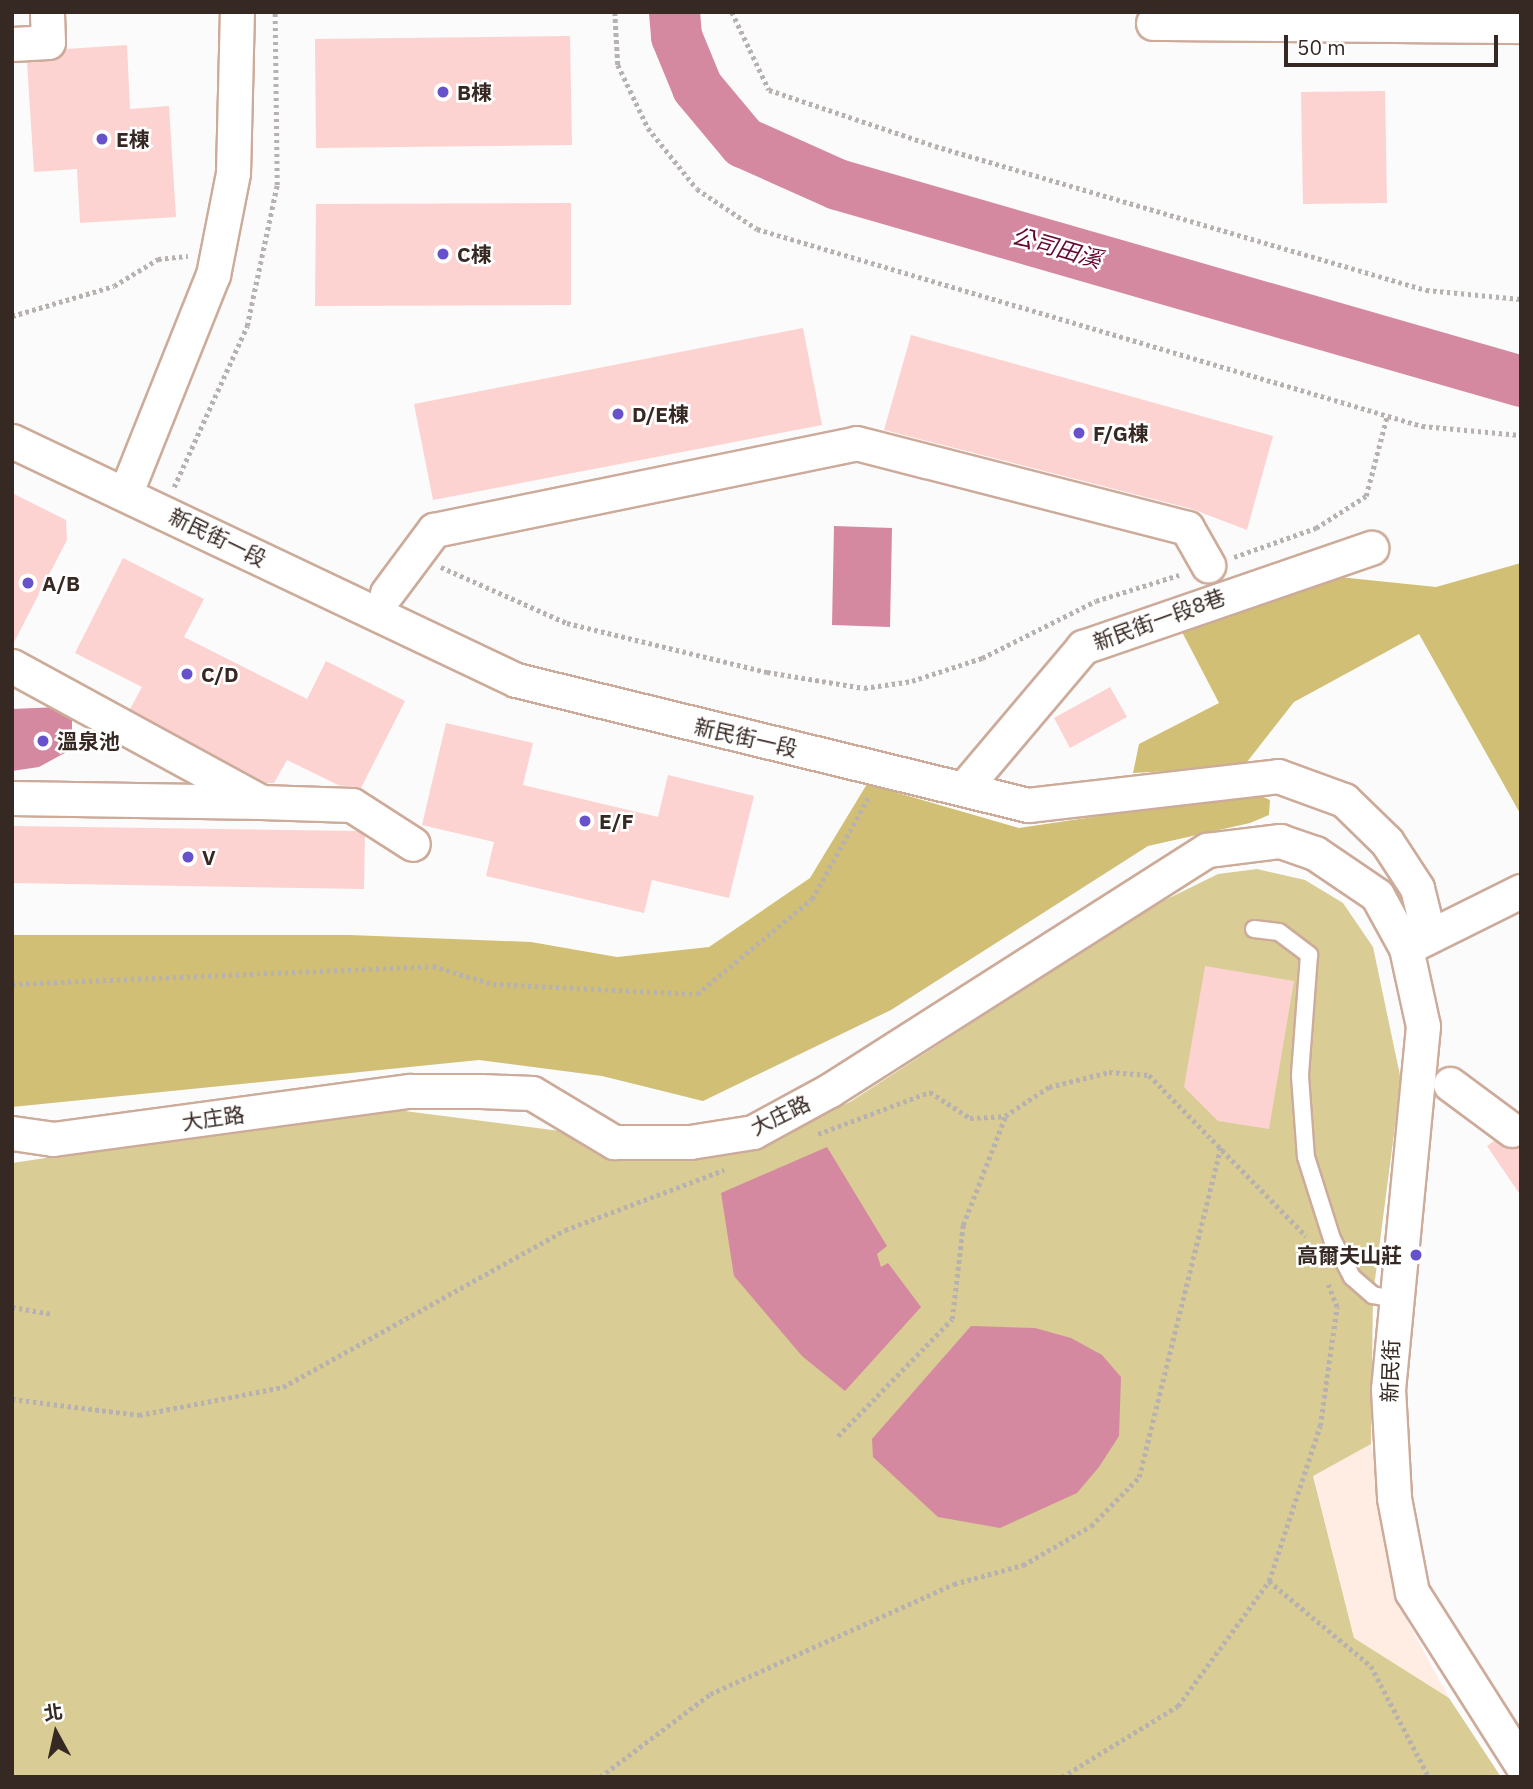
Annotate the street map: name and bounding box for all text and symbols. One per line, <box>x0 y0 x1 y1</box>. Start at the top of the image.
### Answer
scale bar <box>1288 21 1502 65</box>
text: 50 m <box>1297 33 1346 61</box>
place label: B棟 <box>457 79 492 105</box>
marker: B棟 <box>435 84 451 100</box>
place label: E棟 <box>116 126 150 152</box>
marker: E棟 <box>94 131 110 147</box>
water label: 公司田溪 <box>1009 221 1105 273</box>
place label: C棟 <box>457 241 492 267</box>
marker: C棟 <box>435 246 451 262</box>
place label: D/E棟 <box>632 401 689 427</box>
marker: D/E棟 <box>610 406 626 422</box>
place label: F/G棟 <box>1093 420 1149 446</box>
marker: F/G棟 <box>1071 425 1087 441</box>
street label: 新民街一段 <box>165 503 271 571</box>
place label: A/B <box>42 570 80 596</box>
marker: A/B <box>20 575 36 591</box>
street label: 新民街一段8巷 <box>1090 583 1228 655</box>
place label: C/D <box>201 661 239 687</box>
marker: C/D <box>179 666 195 682</box>
street label: 新民街一段 <box>692 713 800 761</box>
place label: 溫泉池 <box>57 728 120 754</box>
marker: 溫泉池 <box>35 733 51 749</box>
place label: E/F <box>599 808 634 834</box>
marker: E/F <box>577 813 593 829</box>
place label: V <box>202 844 216 870</box>
marker: V <box>180 849 196 865</box>
street label: 大庄路 <box>746 1090 814 1140</box>
street label: 大庄路 <box>180 1101 246 1135</box>
place label: 高爾夫山莊 <box>1297 1242 1402 1268</box>
marker: 高爾夫山莊 <box>1408 1247 1424 1263</box>
street label: 新民街 <box>1376 1339 1404 1403</box>
north arrow <box>21 1698 91 1768</box>
text: 北 <box>42 1699 64 1725</box>

